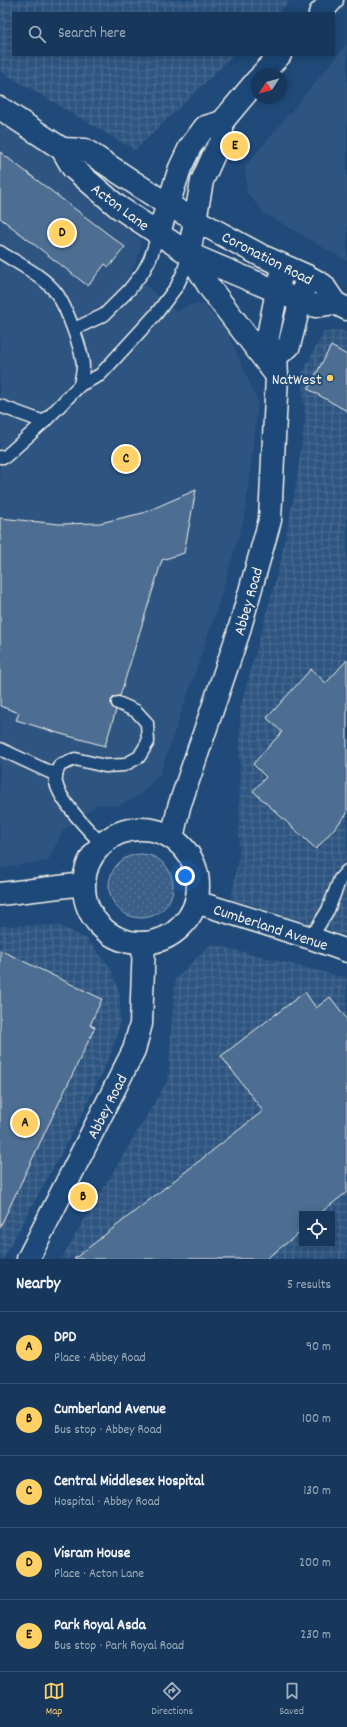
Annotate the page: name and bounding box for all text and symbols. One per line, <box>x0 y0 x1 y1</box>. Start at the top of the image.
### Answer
search box <box>12 12 335 56</box>
icon: search <box>26 23 48 45</box>
text: Search here <box>58 23 126 45</box>
north arrow <box>251 68 287 104</box>
pin: E <box>222 131 248 161</box>
street label: Acton Lane <box>86 178 153 238</box>
pin: D <box>49 218 75 248</box>
street label: Coronation Road <box>217 226 317 292</box>
place label: NatWest <box>272 369 322 392</box>
marker: NatWest <box>325 373 335 383</box>
pin: C <box>113 444 139 474</box>
street label: Abbey Road <box>229 565 270 638</box>
your location <box>175 866 195 886</box>
street label: Cumberland Avenue <box>210 899 331 958</box>
street label: Abbey Road <box>82 1071 134 1143</box>
pin: A <box>12 1108 38 1138</box>
pin: B <box>70 1182 96 1212</box>
map controls <box>299 1211 335 1247</box>
button: locate <box>299 1211 335 1247</box>
text: Nearby <box>16 1273 60 1297</box>
text: 5 results <box>287 1276 331 1295</box>
text: DPD <box>54 1327 76 1349</box>
text: A <box>25 1338 33 1357</box>
text: 90 m <box>306 1338 331 1357</box>
text: Place · Abbey Road <box>54 1349 146 1368</box>
text: Cumberland Avenue <box>54 1399 166 1421</box>
text: B <box>26 1410 32 1429</box>
text: 100 m <box>302 1410 331 1429</box>
text: Bus stop · Abbey Road <box>54 1421 162 1440</box>
text: Central Middlesex Hospital <box>54 1471 204 1493</box>
text: C <box>26 1482 32 1501</box>
text: 130 m <box>303 1482 331 1501</box>
text: Hospital · Abbey Road <box>54 1493 160 1512</box>
text: Visram House <box>54 1543 130 1565</box>
text: D <box>26 1554 32 1573</box>
text: 200 m <box>299 1554 331 1573</box>
text: Place · Acton Lane <box>54 1565 144 1584</box>
text: Park Royal Asda <box>54 1615 146 1637</box>
text: E <box>26 1626 32 1645</box>
text: 230 m <box>301 1626 331 1645</box>
text: Bus stop · Park Royal Road <box>54 1637 184 1656</box>
tab: Map <box>43 1680 65 1720</box>
tab: Directions <box>151 1680 193 1720</box>
tab: Saved <box>279 1680 304 1720</box>

